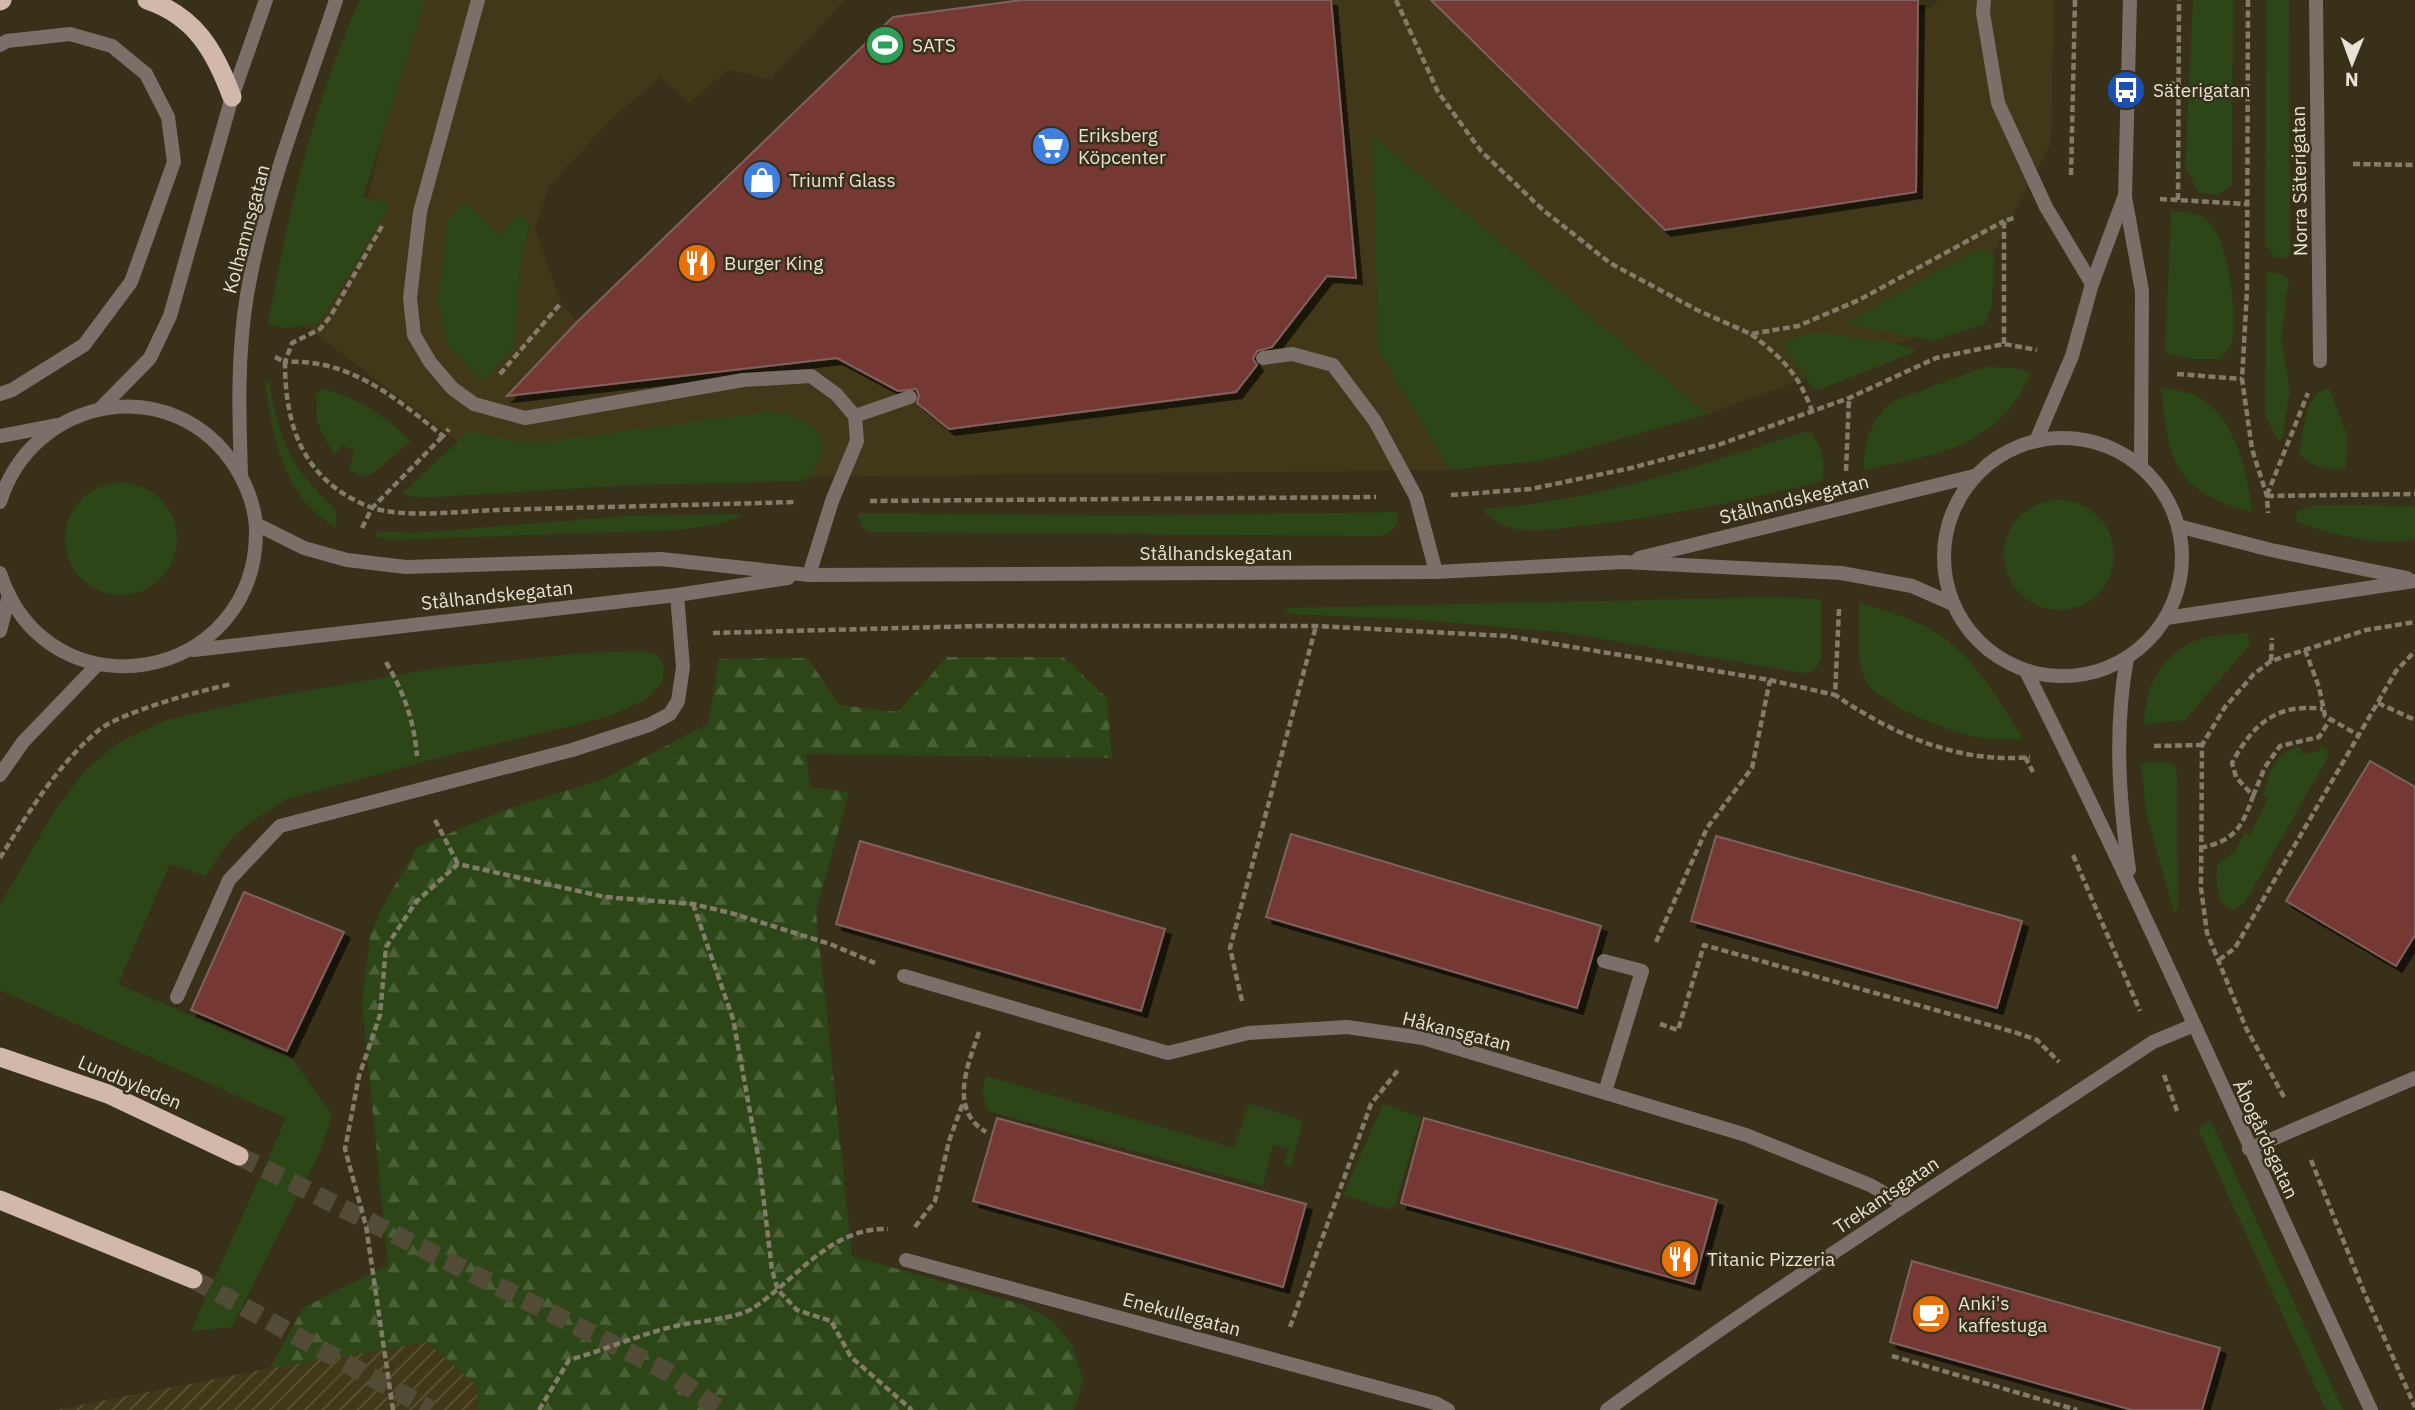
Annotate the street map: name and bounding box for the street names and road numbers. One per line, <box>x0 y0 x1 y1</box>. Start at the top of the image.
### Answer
street label: Norra Säterigatan <box>2286 106 2312 256</box>
street label: Kolhamnsgatan <box>217 162 275 296</box>
street label: Stålhandskegatan <box>1717 469 1871 529</box>
street label: Stålhandskegatan <box>1140 541 1292 565</box>
street label: Stålhandskegatan <box>420 575 574 615</box>
street label: Håkansgatan <box>1400 1006 1514 1056</box>
street label: Lundbyleden <box>75 1049 185 1115</box>
street label: Åbogårdsgatan <box>2228 1076 2304 1202</box>
street label: Trekantsgatan <box>1829 1151 1943 1239</box>
street label: Enekullegatan <box>1120 1287 1244 1341</box>

